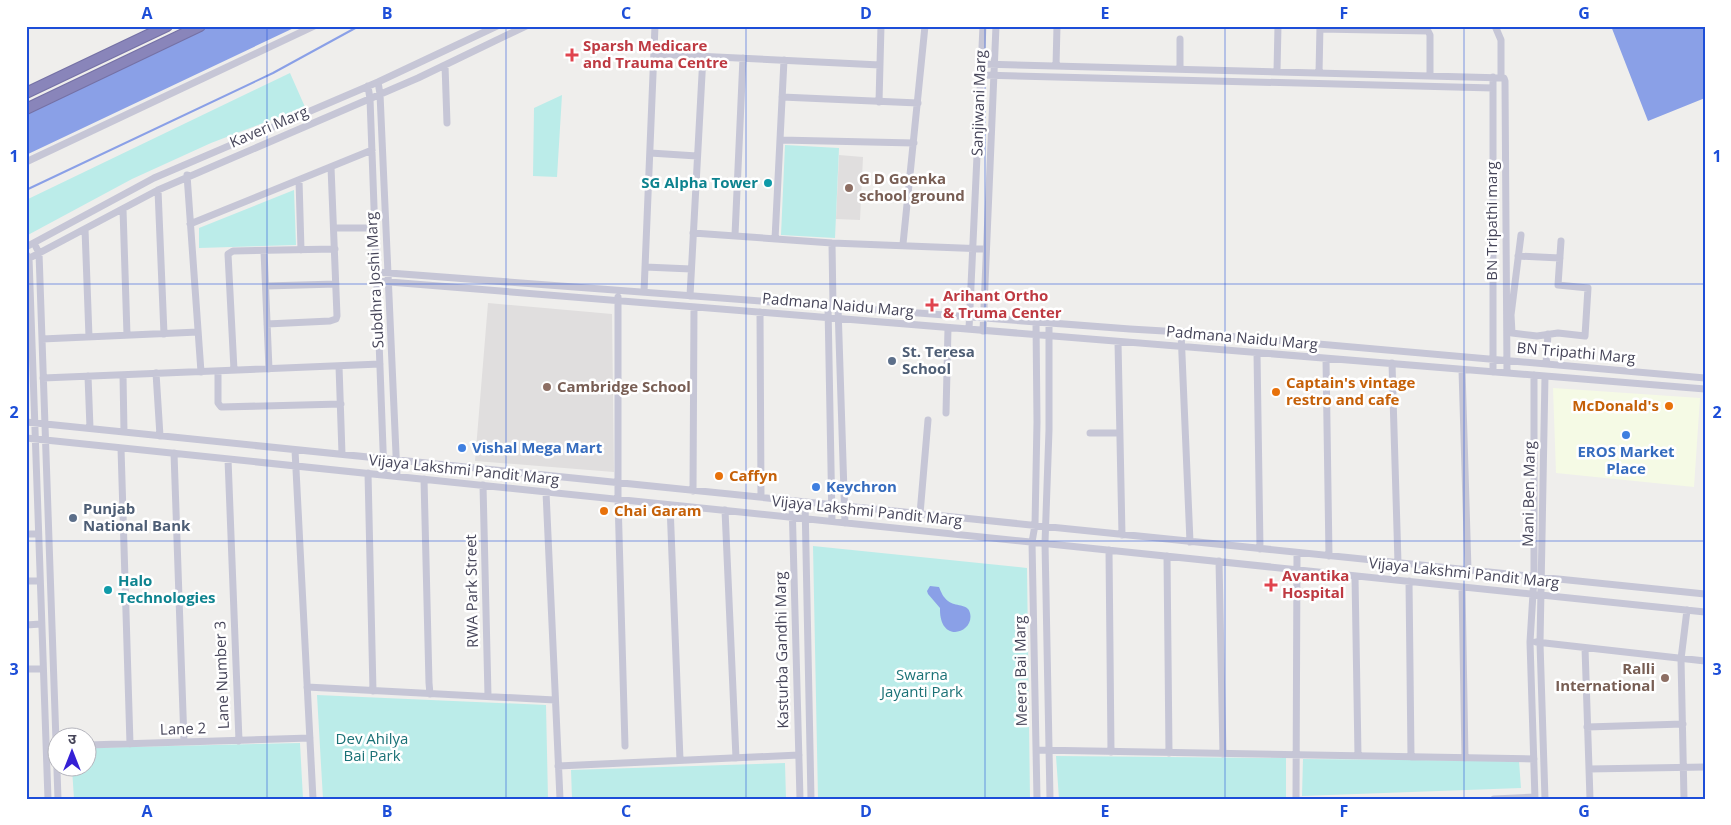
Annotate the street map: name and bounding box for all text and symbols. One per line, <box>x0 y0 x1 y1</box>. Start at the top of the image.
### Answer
text: A <box>141 2 153 24</box>
text: B <box>382 2 392 24</box>
text: C <box>621 2 631 24</box>
text: D <box>860 2 872 24</box>
text: E <box>1101 2 1110 24</box>
text: F <box>1340 2 1348 24</box>
text: G <box>1578 2 1590 24</box>
place label: Sparsh Medicare and Trauma Centre <box>583 35 728 72</box>
marker: Sparsh Medicare and Trauma Centre <box>565 48 579 62</box>
street label: Sanjiwani Marg <box>966 50 990 156</box>
street label: Kaveri Marg <box>226 101 311 152</box>
text: 1 <box>9 145 19 167</box>
text: 1 <box>1712 145 1722 167</box>
street label: BN Tripathi marg <box>1481 161 1501 281</box>
place label: G D Goenka school ground <box>859 168 965 205</box>
place label: SG Alpha Tower <box>641 172 758 192</box>
marker: SG Alpha Tower <box>762 177 774 189</box>
marker: G D Goenka school ground <box>843 182 855 194</box>
street label: Subdhra Joshi Marg <box>360 211 388 349</box>
place label: Arihant Ortho & Truma Center <box>943 285 1062 322</box>
street label: Padmana Naidu Marg <box>762 287 915 321</box>
marker: Arihant Ortho & Truma Center <box>925 298 939 312</box>
street label: Padmana Naidu Marg <box>1166 320 1319 354</box>
street label: BN Tripathi Marg <box>1516 337 1636 367</box>
place label: St. Teresa School <box>902 341 975 378</box>
marker: St. Teresa School <box>886 355 898 367</box>
place label: Captain's vintage restro and cafe <box>1286 372 1415 409</box>
place label: Cambridge School <box>557 376 691 396</box>
marker: Cambridge School <box>541 381 553 393</box>
marker: Captain's vintage restro and cafe <box>1270 386 1282 398</box>
place label: McDonald's <box>1572 395 1659 415</box>
marker: McDonald's <box>1663 400 1675 412</box>
text: 2 <box>9 401 19 423</box>
text: 2 <box>1712 401 1722 423</box>
marker: EROS Market Place <box>1620 429 1632 441</box>
place label: Vishal Mega Mart <box>472 437 603 457</box>
street label: Mani Ben Marg <box>1517 441 1539 547</box>
place label: EROS Market Place <box>1577 441 1675 478</box>
marker: Vishal Mega Mart <box>456 442 468 454</box>
street label: Vijaya Lakshmi Pandit Marg <box>368 449 560 489</box>
place label: Caffyn <box>729 465 778 485</box>
marker: Caffyn <box>713 470 725 482</box>
place label: Keychron <box>826 476 897 496</box>
marker: Keychron <box>810 481 822 493</box>
street label: Vijaya Lakshmi Pandit Marg <box>771 490 963 530</box>
place label: Punjab National Bank <box>83 498 191 535</box>
place label: Chai Garam <box>614 500 701 520</box>
marker: Chai Garam <box>598 505 610 517</box>
marker: Punjab National Bank <box>67 512 79 524</box>
street label: RWA Park Street <box>460 534 482 648</box>
street label: Vijaya Lakshmi Pandit Marg <box>1368 552 1560 592</box>
place label: Avantika Hospital <box>1282 565 1349 602</box>
place label: Halo Technologies <box>118 570 216 607</box>
street label: Kasturba Gandhi Marg <box>770 571 792 729</box>
marker: Avantika Hospital <box>1264 578 1278 592</box>
marker: Halo Technologies <box>102 584 114 596</box>
street label: Meera Bai Marg <box>1009 616 1031 726</box>
street label: Lane Number 3 <box>209 621 233 729</box>
text: 3 <box>9 658 19 680</box>
place label: Ralli International <box>1555 658 1655 695</box>
text: 3 <box>1712 658 1722 680</box>
park label: Swarna Jayanti Park <box>879 664 963 701</box>
marker: Ralli International <box>1659 672 1671 684</box>
street label: Lane 2 <box>159 717 206 739</box>
north arrow <box>48 728 98 778</box>
park label: Dev Ahilya Bai Park <box>336 728 408 765</box>
text: उ <box>68 729 77 748</box>
text: A <box>141 800 153 822</box>
text: B <box>382 800 392 822</box>
text: C <box>621 800 631 822</box>
text: D <box>860 800 872 822</box>
text: E <box>1101 800 1110 822</box>
text: F <box>1340 800 1348 822</box>
text: G <box>1578 800 1590 822</box>

